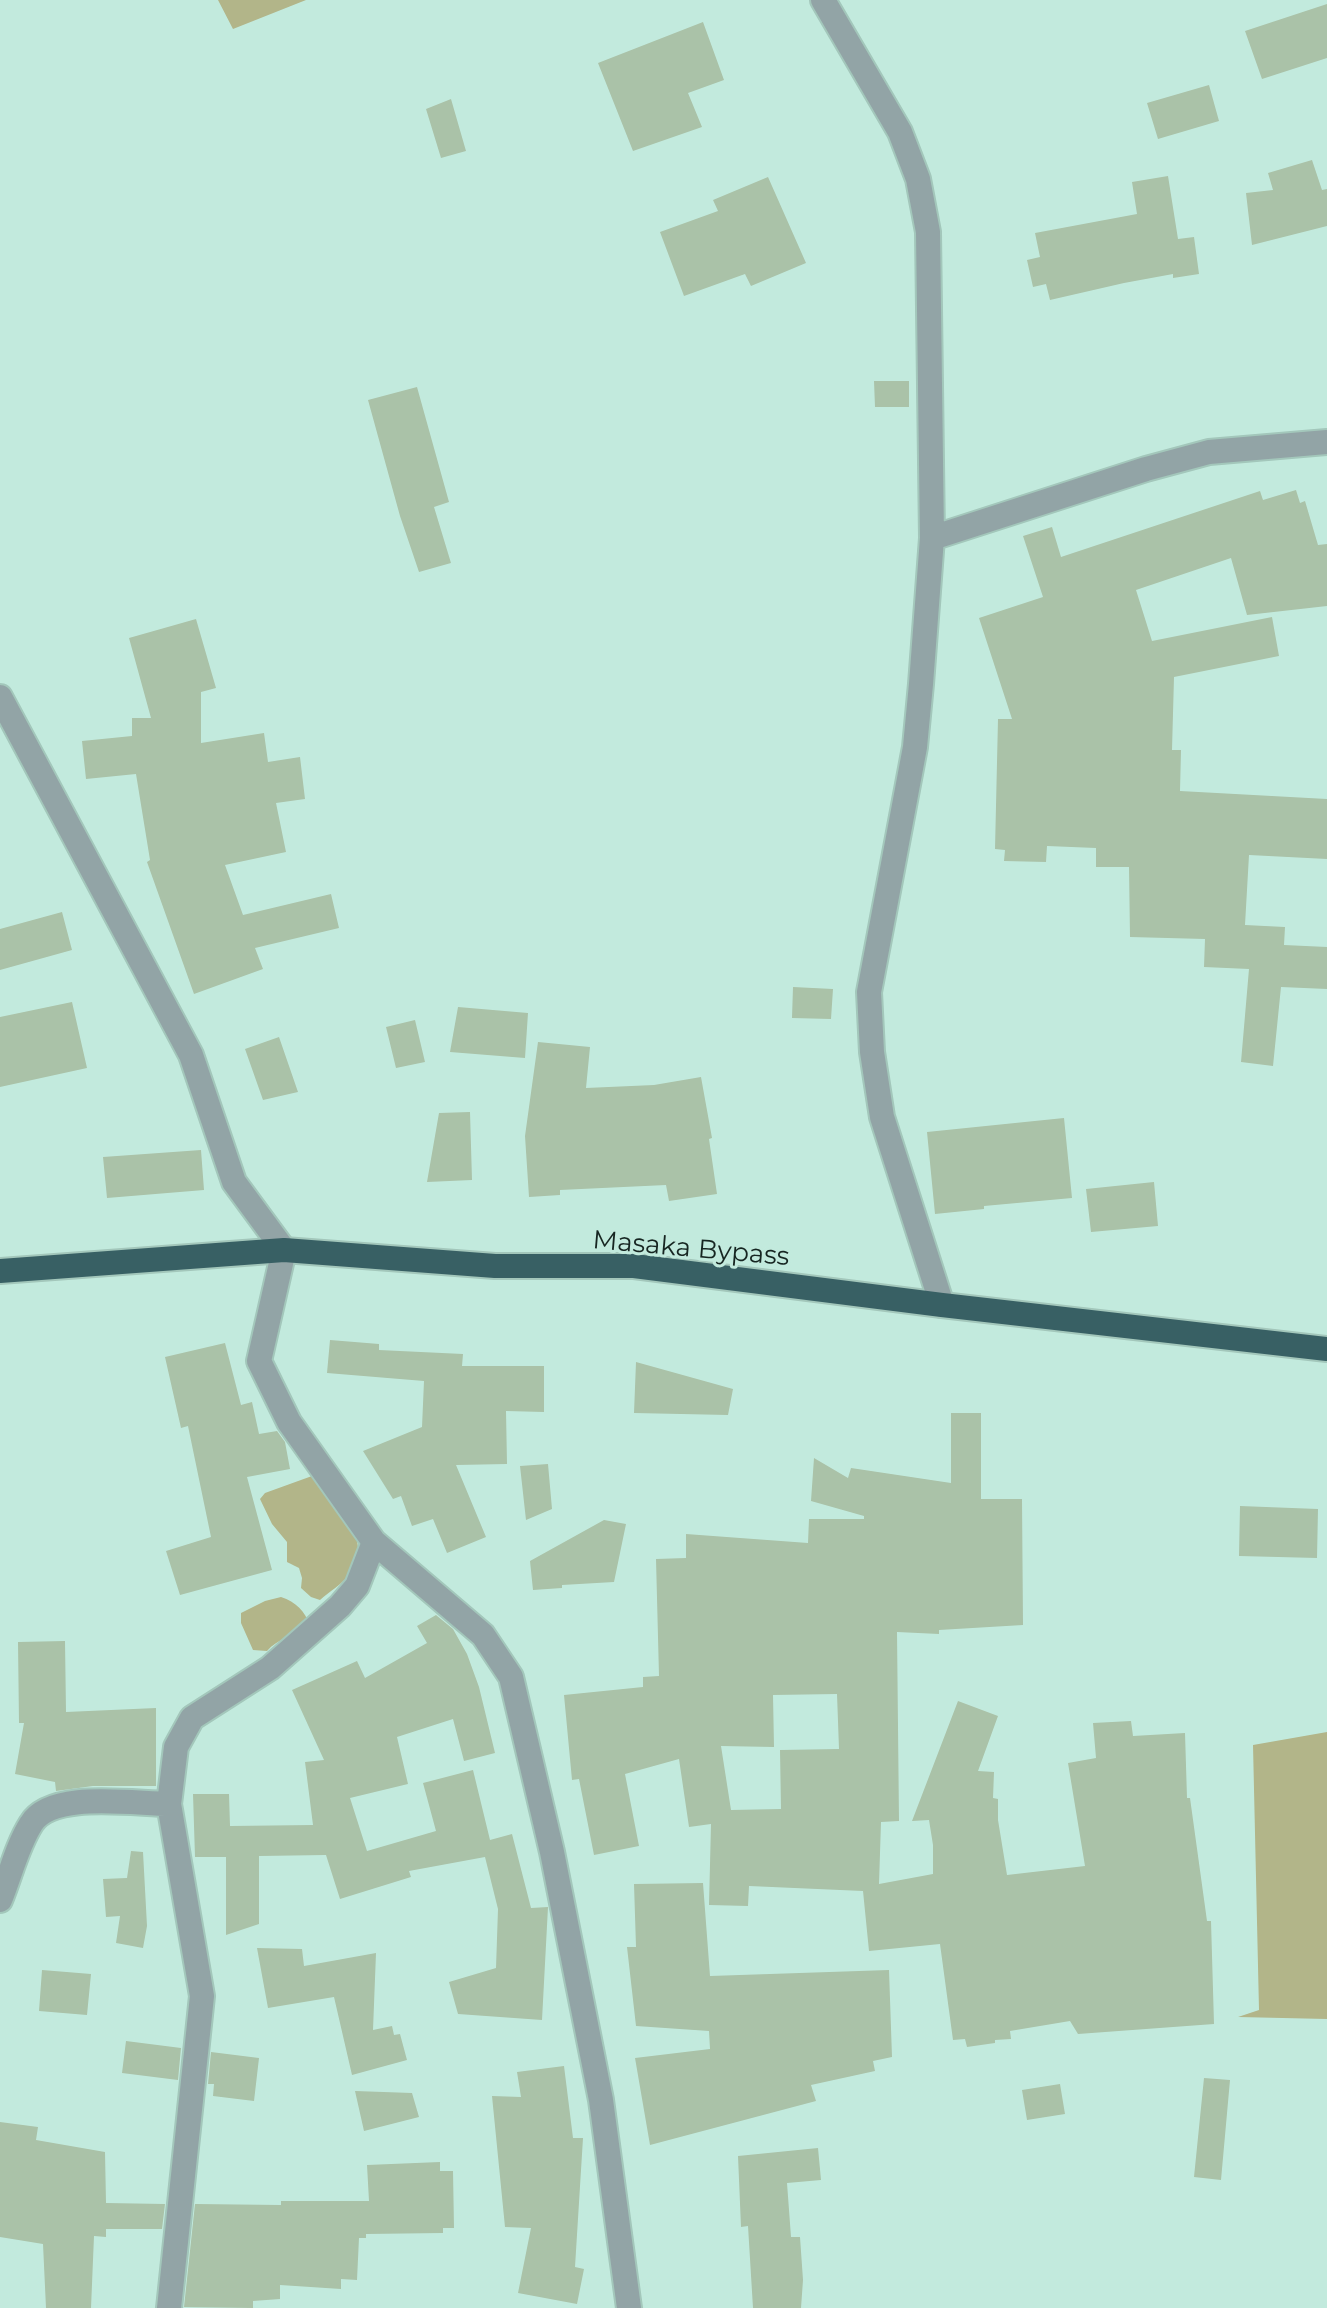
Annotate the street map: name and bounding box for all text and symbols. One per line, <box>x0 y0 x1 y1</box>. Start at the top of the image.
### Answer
street label: Masaka Bypass <box>591 1225 791 1273</box>

